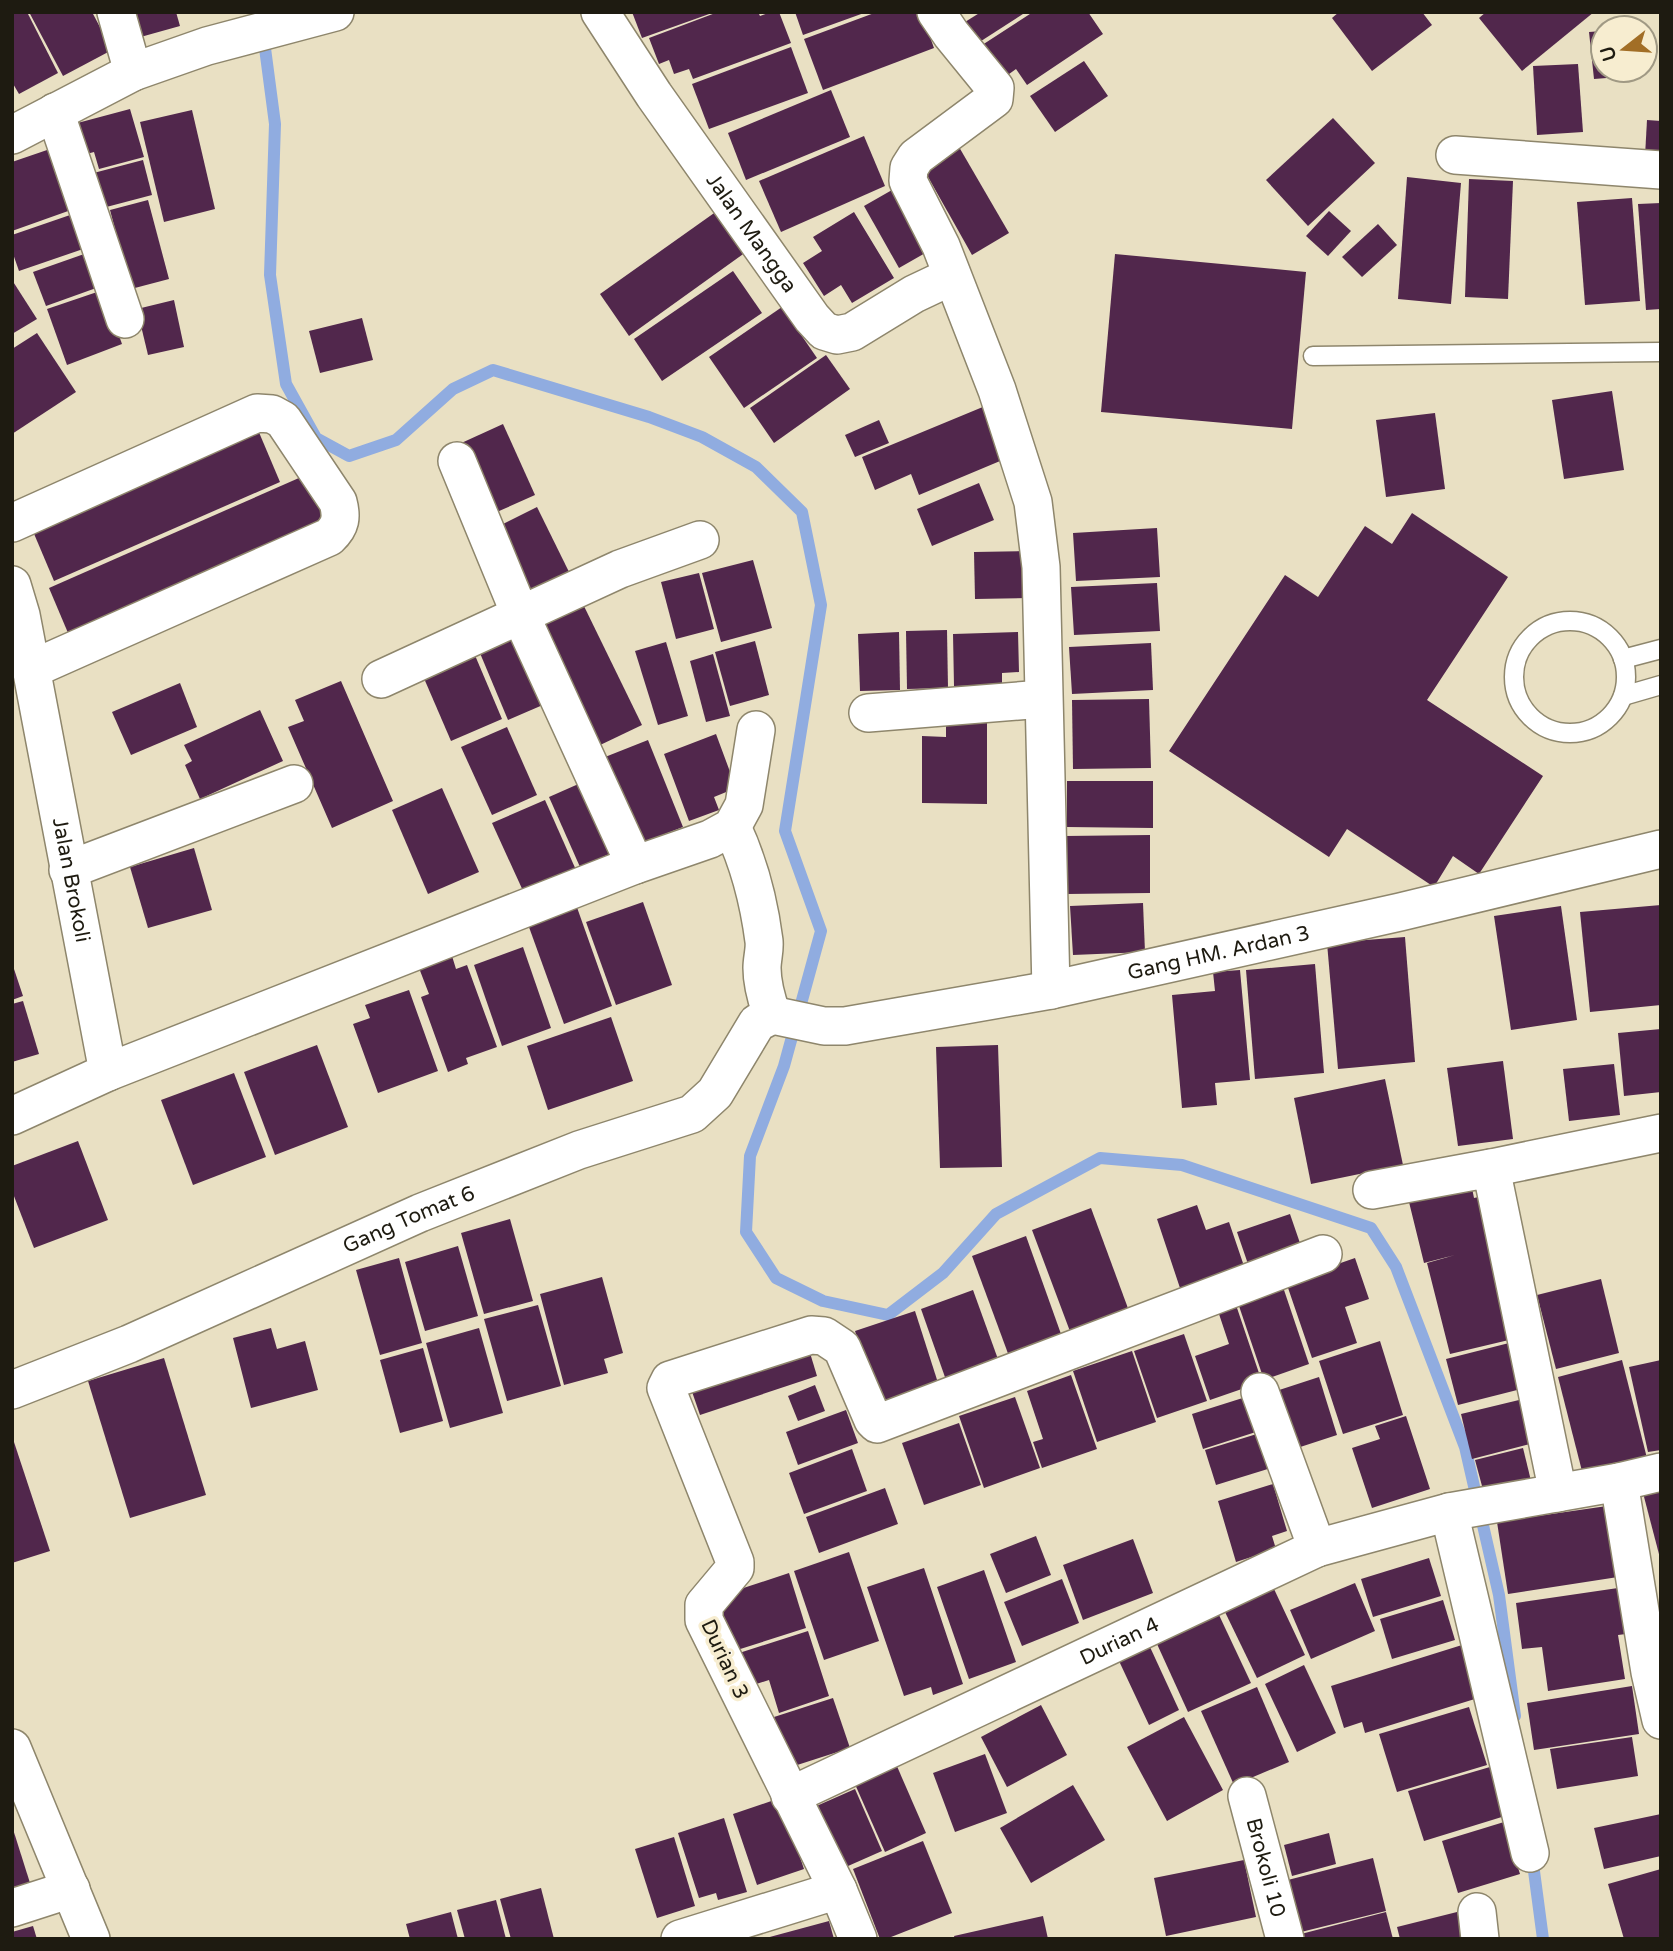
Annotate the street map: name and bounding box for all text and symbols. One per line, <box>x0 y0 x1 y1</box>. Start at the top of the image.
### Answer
north arrow <box>1589 14 1659 84</box>
text: U <box>1596 44 1621 64</box>
street label: Jalan Mangga <box>701 169 802 298</box>
street label: Jalan Brokoli <box>47 816 95 944</box>
street label: Gang HM. Ardan 3 <box>1125 921 1312 986</box>
street label: Gang Tomat 6 <box>339 1181 478 1259</box>
street label: Durian 4 <box>1076 1612 1163 1671</box>
street label: Durian 3 <box>695 1615 754 1703</box>
street label: Brokoli 10 <box>1240 1815 1291 1920</box>

